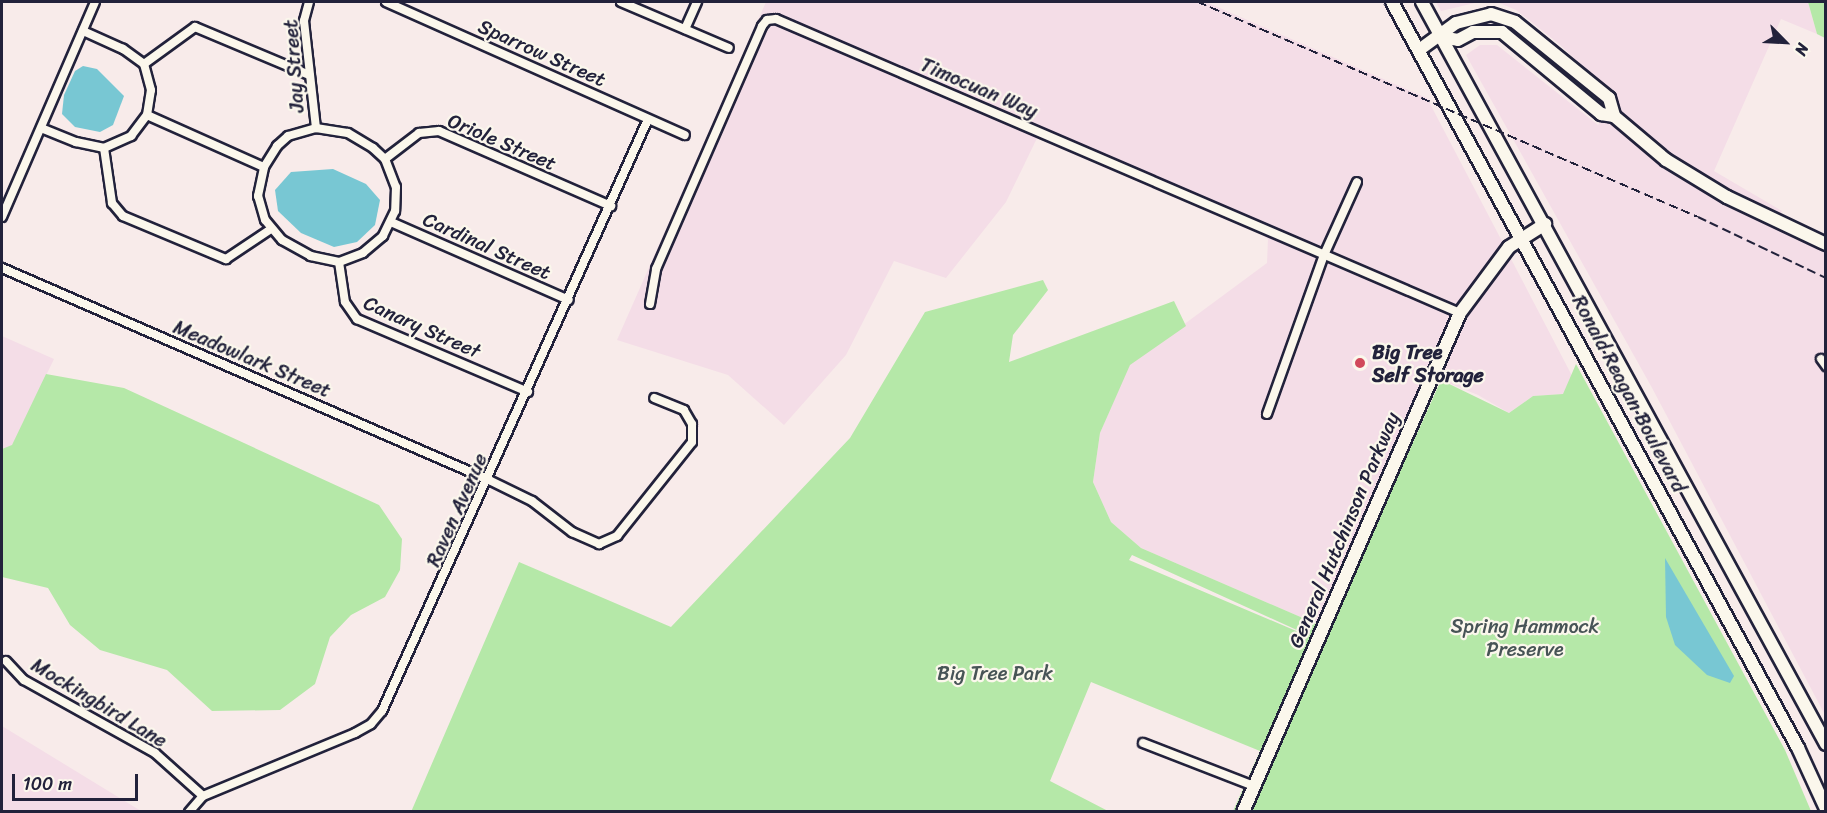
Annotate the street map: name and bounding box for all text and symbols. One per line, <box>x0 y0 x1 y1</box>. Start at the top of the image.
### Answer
north arrow <box>1755 12 1815 72</box>
street label: Sparrow Street <box>475 14 609 92</box>
street label: Jay Street <box>279 19 309 113</box>
text: N <box>1786 39 1817 60</box>
street label: Timocuan Way <box>917 53 1041 123</box>
street label: Oriole Street <box>444 108 560 176</box>
street label: Cardinal Street <box>420 207 554 285</box>
street label: Canary Street <box>360 291 484 363</box>
street label: Ronald Reagan Boulevard <box>1567 291 1691 497</box>
street label: Meadowlark Street <box>170 315 334 403</box>
place label: Big Tree Self Storage <box>1372 340 1484 387</box>
marker: Big Tree Self Storage <box>1353 356 1367 370</box>
street label: General Hutchinson Parkway <box>1283 409 1405 651</box>
street label: Raven Avenue <box>421 450 493 570</box>
park label: Spring Hammock Preserve <box>1451 614 1599 661</box>
street label: Mockingbird Lane <box>27 653 171 753</box>
park label: Big Tree Park <box>936 661 1054 685</box>
scale bar <box>15 762 141 800</box>
text: 100 m <box>23 768 72 800</box>

